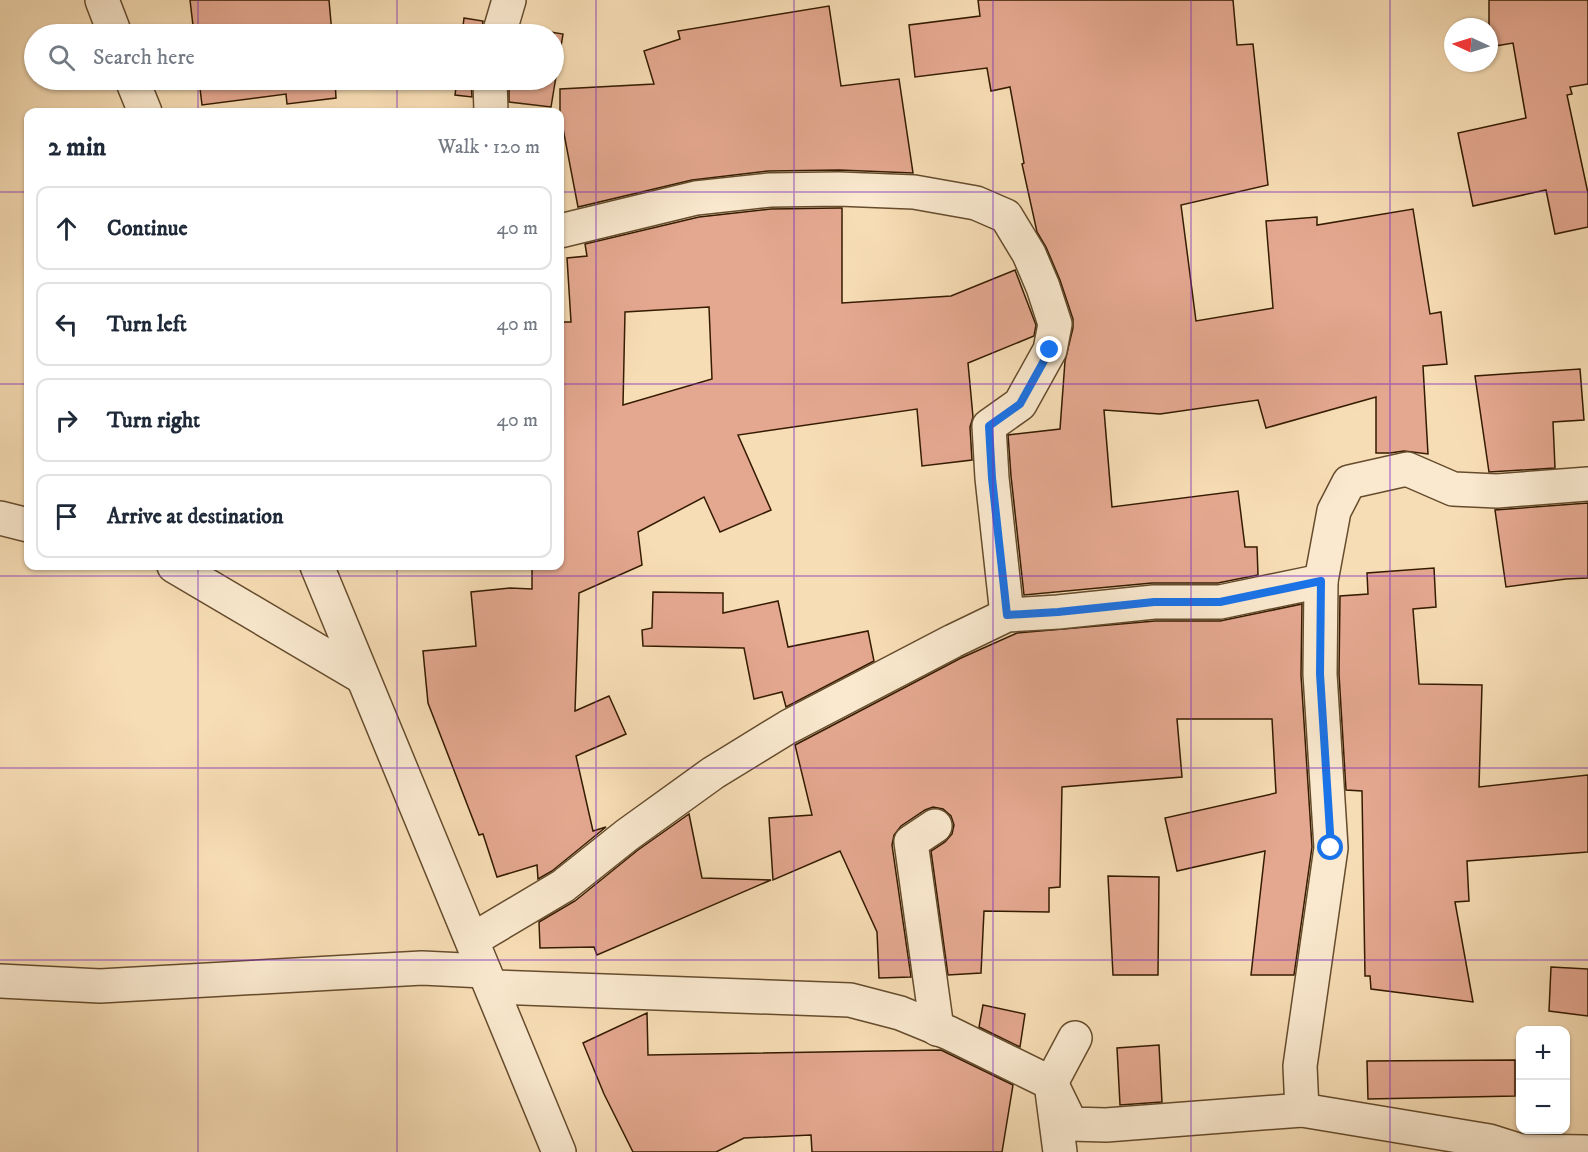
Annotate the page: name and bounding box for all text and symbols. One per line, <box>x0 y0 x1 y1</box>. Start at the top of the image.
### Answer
north arrow <box>1444 18 1498 72</box>
search box <box>24 24 564 90</box>
icon: search <box>45 41 78 74</box>
text: Search here <box>93 44 195 71</box>
text: 2 min <box>48 131 106 164</box>
text: Walk · 120 m <box>438 135 540 160</box>
icon: ahead <box>50 212 83 245</box>
text: Continue <box>107 215 188 242</box>
text: 40 m <box>496 216 538 241</box>
icon: left <box>50 308 83 341</box>
text: Turn left <box>107 311 187 338</box>
text: 40 m <box>496 312 538 337</box>
route end <box>1036 336 1062 362</box>
icon: right <box>50 404 83 437</box>
text: Turn right <box>107 407 200 434</box>
text: 40 m <box>496 408 538 433</box>
icon: arrive <box>50 500 83 533</box>
text: Arrive at destination <box>107 503 284 530</box>
route start <box>1317 834 1343 860</box>
map controls <box>1516 1026 1570 1134</box>
button: + <box>1516 1026 1570 1080</box>
button: − <box>1516 1080 1570 1134</box>

